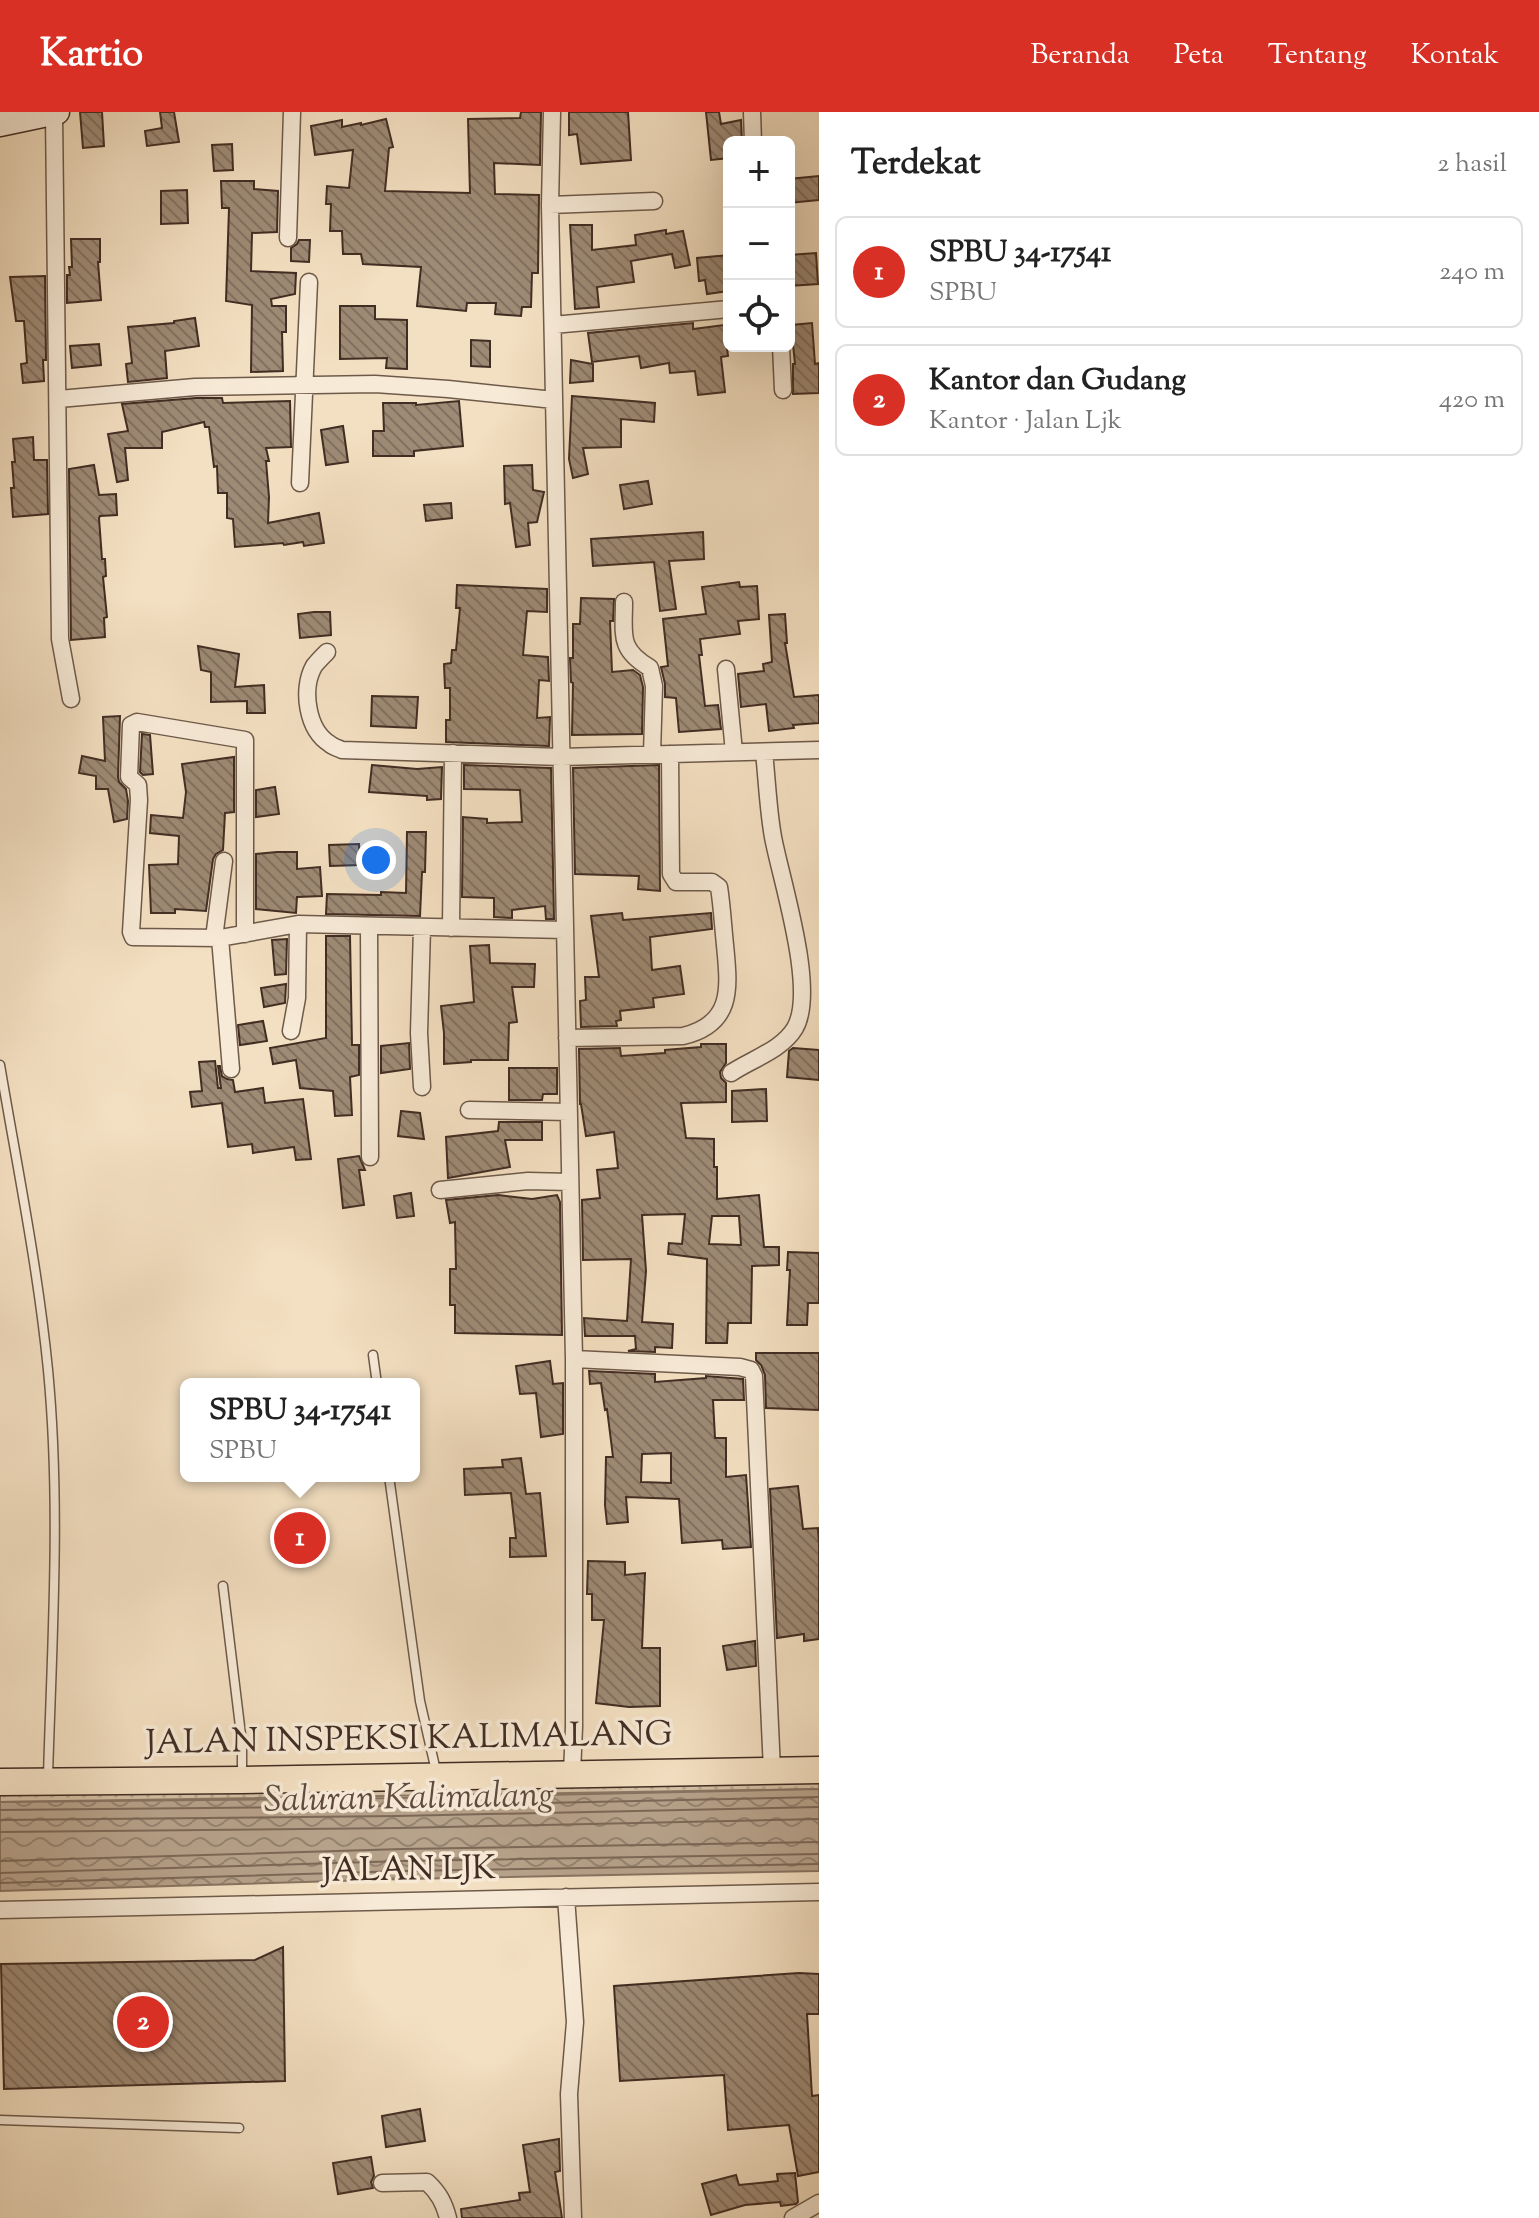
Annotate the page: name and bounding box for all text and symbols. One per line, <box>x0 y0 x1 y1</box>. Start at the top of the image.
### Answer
text: Kartio <box>40 29 143 83</box>
text: Beranda <box>1031 36 1130 76</box>
text: Peta <box>1174 36 1224 76</box>
text: Tentang <box>1268 36 1367 76</box>
text: Kontak <box>1411 36 1499 76</box>
map controls <box>723 136 795 352</box>
button: + <box>723 136 795 208</box>
text: Terdekat <box>851 140 981 189</box>
text: 2 hasil <box>1437 146 1507 183</box>
button: − <box>723 208 795 280</box>
text: SPBU 34-17541 <box>929 232 1111 275</box>
text: 1 <box>875 254 883 291</box>
text: 240 m <box>1439 254 1505 291</box>
text: SPBU <box>929 275 997 312</box>
button: locate <box>723 280 795 352</box>
text: Kantor dan Gudang <box>929 360 1186 403</box>
text: 2 <box>873 382 885 419</box>
text: 420 m <box>1439 382 1505 419</box>
text: Kantor · Jalan Ljk <box>929 403 1122 440</box>
your location <box>356 840 396 880</box>
popup <box>180 1378 420 1482</box>
text: SPBU 34-17541 <box>209 1390 391 1433</box>
text: SPBU <box>209 1433 277 1470</box>
pin: 1 <box>274 1508 326 1568</box>
street label: JALAN INSPEKSI KALIMALANG <box>143 1711 673 1769</box>
water label: Saluran Kalimalang <box>263 1770 555 1828</box>
street label: JALAN LJK <box>319 1845 497 1897</box>
pin: 2 <box>117 1992 169 2052</box>

